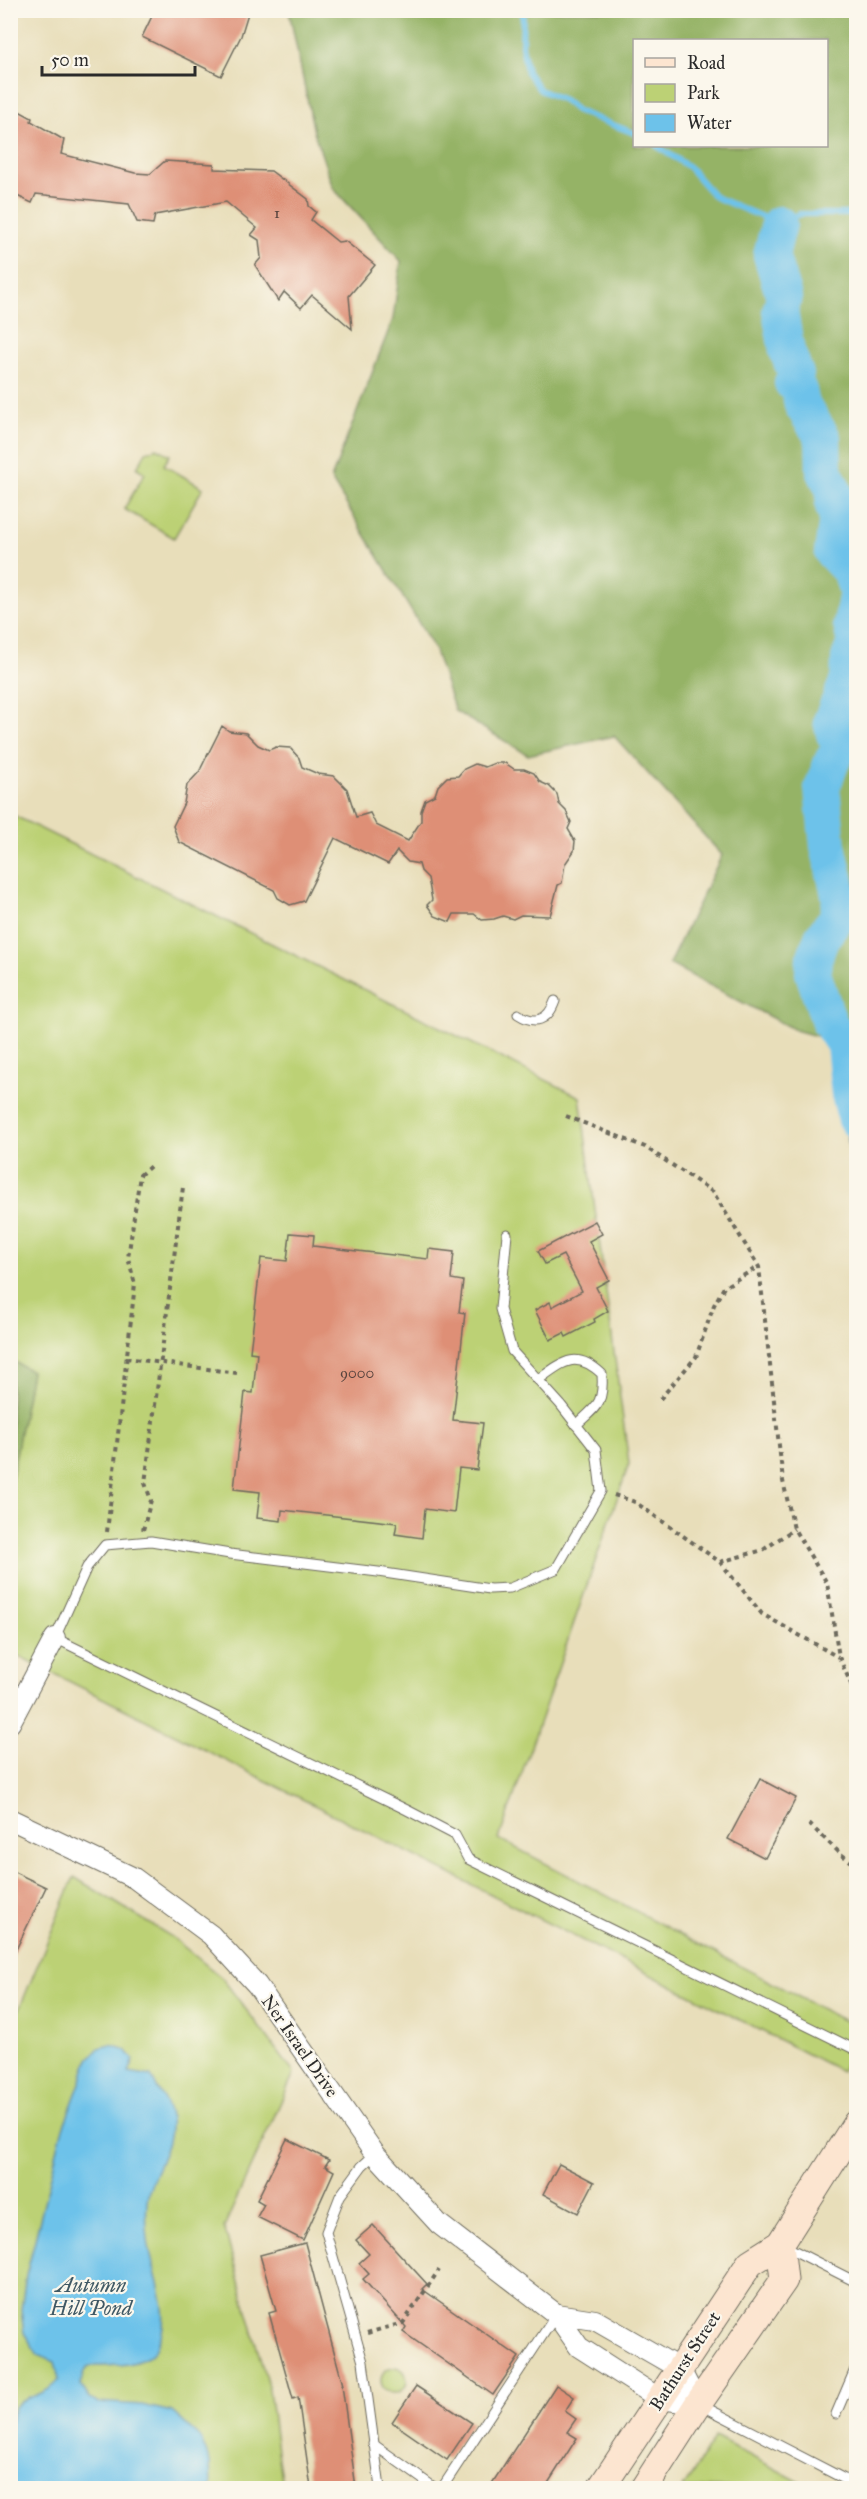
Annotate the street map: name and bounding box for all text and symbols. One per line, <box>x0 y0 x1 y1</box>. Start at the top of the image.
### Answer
scale bar <box>42 39 195 77</box>
legend <box>633 39 828 147</box>
text: 50 m <box>51 49 89 71</box>
text: Road <box>687 52 725 74</box>
text: Park <box>687 82 720 104</box>
text: Water <box>687 112 732 134</box>
house number: 1 <box>274 204 280 222</box>
house number: 9000 <box>340 1364 374 1382</box>
street label: Ner Israel Drive <box>257 1991 343 2101</box>
water label: Autumn Hill Pond <box>49 2273 134 2320</box>
street label: Bathurst Street <box>645 2307 726 2415</box>

